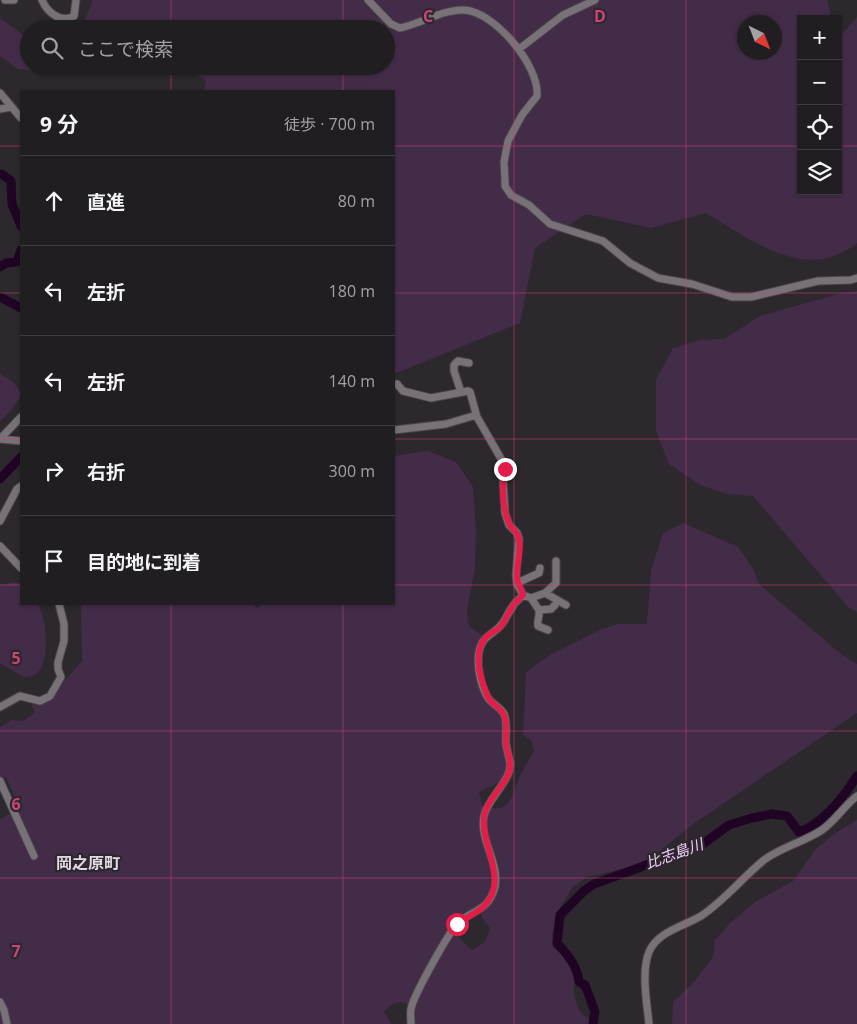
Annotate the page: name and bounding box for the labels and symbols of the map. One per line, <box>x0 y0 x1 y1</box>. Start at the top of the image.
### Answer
text: C <box>423 5 433 27</box>
text: D <box>594 5 606 27</box>
north arrow <box>737 15 782 60</box>
route end <box>494 458 517 481</box>
text: 5 <box>11 647 21 669</box>
text: 6 <box>11 793 21 815</box>
water label: 比志島川 <box>642 833 707 873</box>
district label: 岡之原町 <box>56 852 120 874</box>
route start <box>446 913 469 936</box>
text: 7 <box>11 940 21 962</box>

